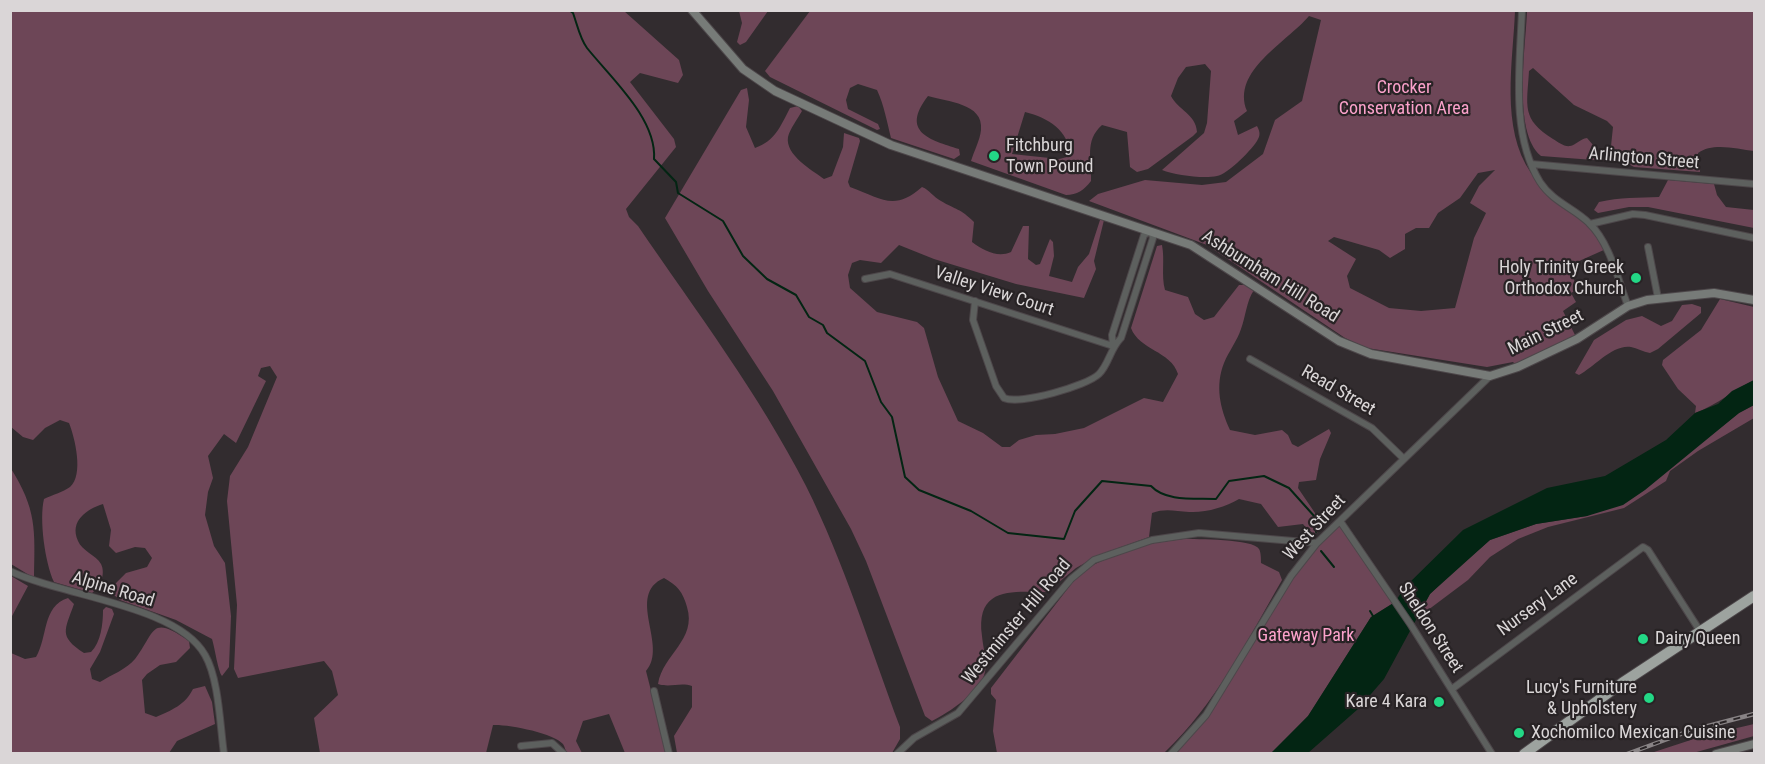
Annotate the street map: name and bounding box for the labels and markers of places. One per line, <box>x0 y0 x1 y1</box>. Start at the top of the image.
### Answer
place label: Fitchburg Town Pound <box>1006 135 1093 178</box>
marker: Fitchburg Town Pound <box>987 149 1001 163</box>
place label: Holy Trinity Greek Orthodox Church <box>1499 257 1624 300</box>
marker: Holy Trinity Greek Orthodox Church <box>1629 271 1643 285</box>
place label: Dairy Queen <box>1655 628 1740 650</box>
marker: Dairy Queen <box>1636 632 1650 646</box>
place label: Lucy's Furniture & Upholstery <box>1526 677 1637 720</box>
place label: Kare 4 Kara <box>1345 691 1427 713</box>
marker: Lucy's Furniture & Upholstery <box>1642 691 1656 705</box>
marker: Kare 4 Kara <box>1432 695 1446 709</box>
place label: Xochomilco Mexican Cuisine <box>1531 722 1735 744</box>
marker: Xochomilco Mexican Cuisine <box>1512 726 1526 740</box>

